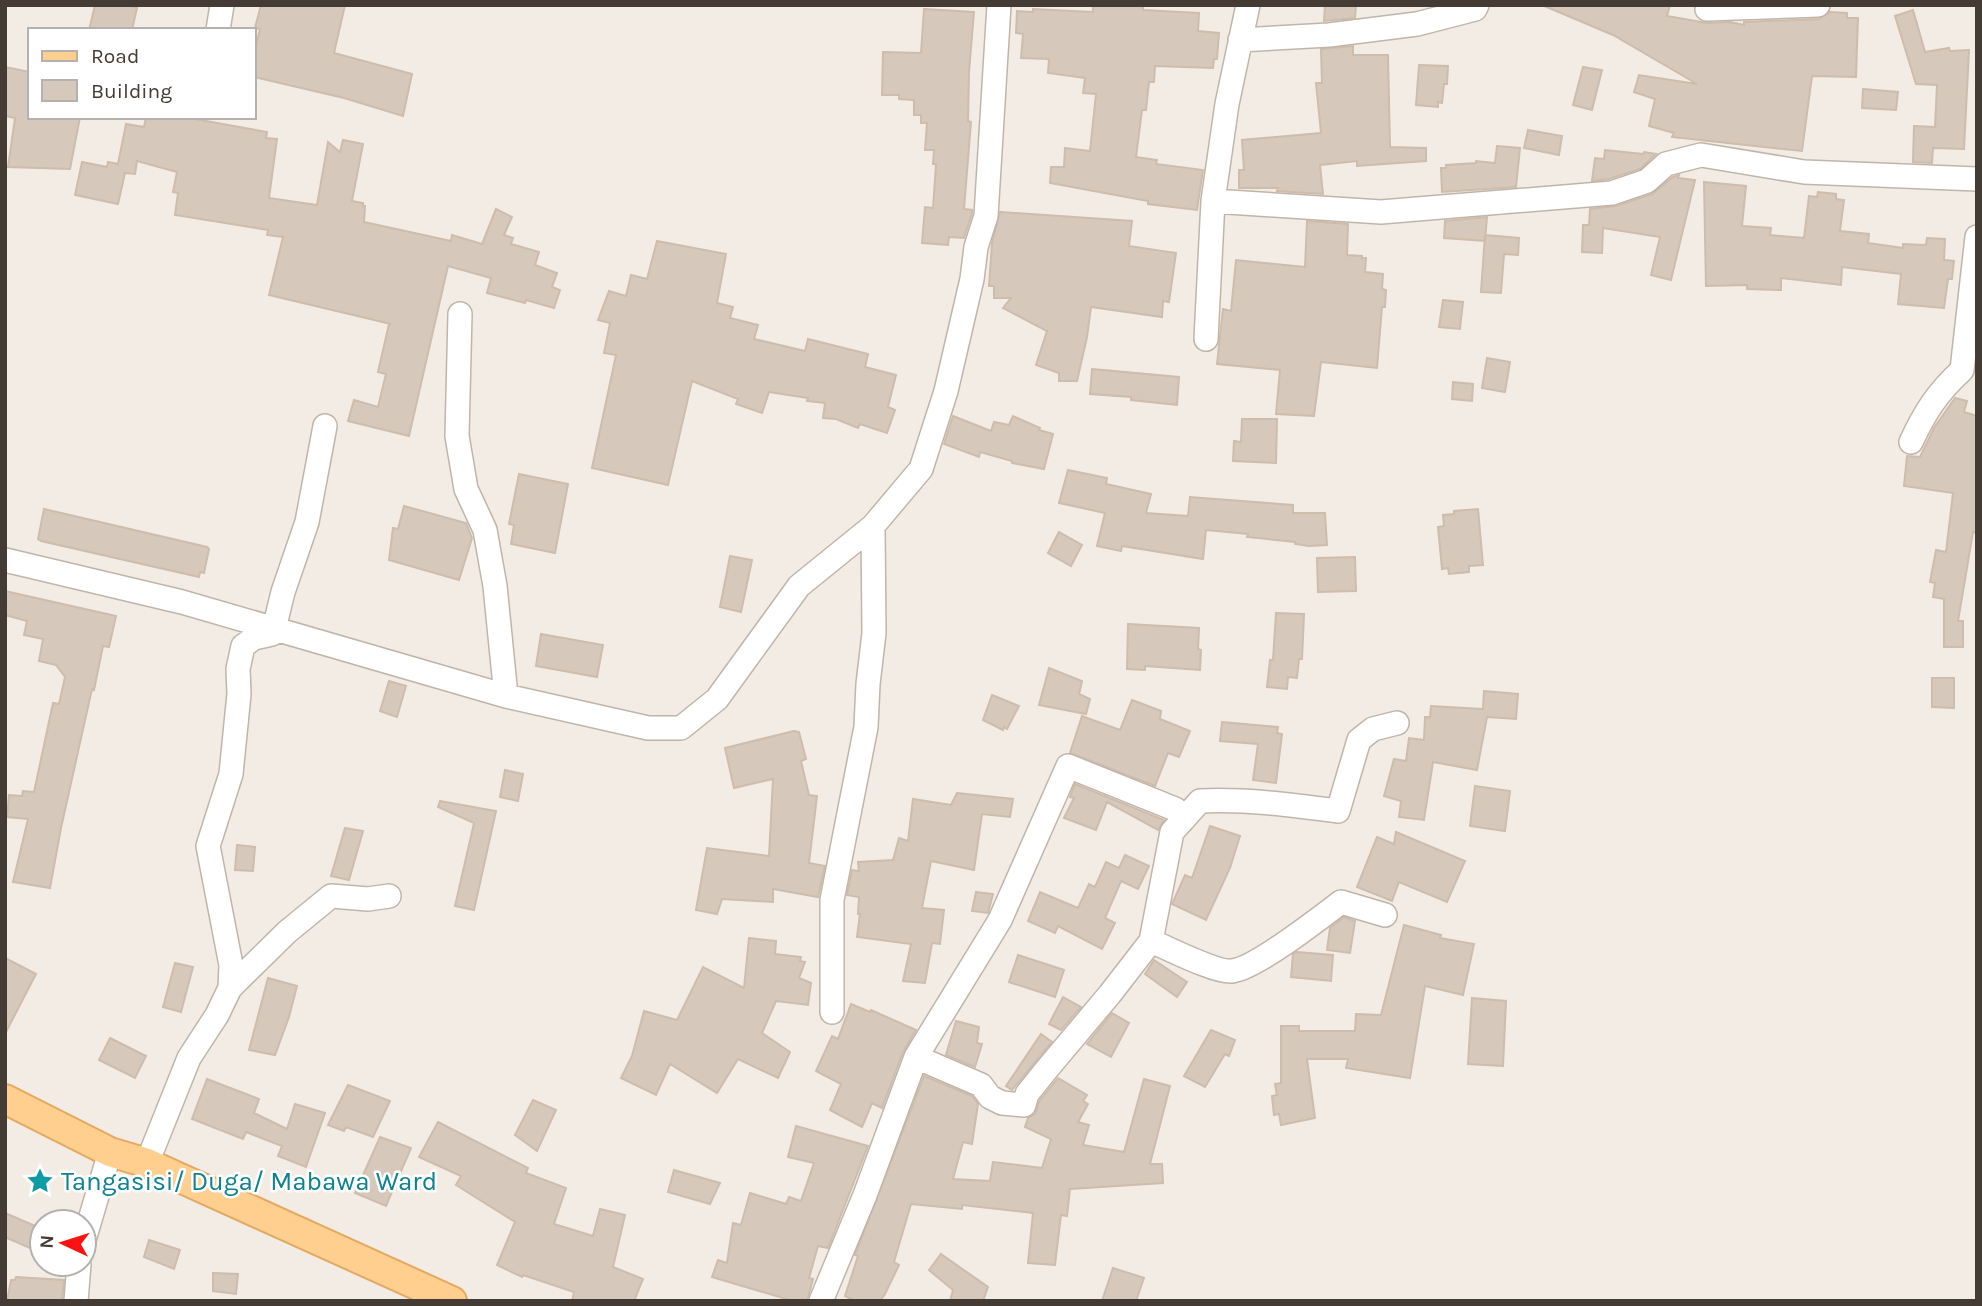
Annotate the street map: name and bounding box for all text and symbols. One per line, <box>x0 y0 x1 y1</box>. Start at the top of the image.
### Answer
legend <box>28 28 256 119</box>
text: Road <box>91 44 139 68</box>
text: Building <box>91 79 172 103</box>
place icon: Tangasisi/ Duga/ Mabawa Ward <box>25 1166 55 1196</box>
place label: Tangasisi/ Duga/ Mabawa Ward <box>61 1166 437 1197</box>
north arrow <box>28 1208 98 1278</box>
text: N <box>36 1234 58 1249</box>

